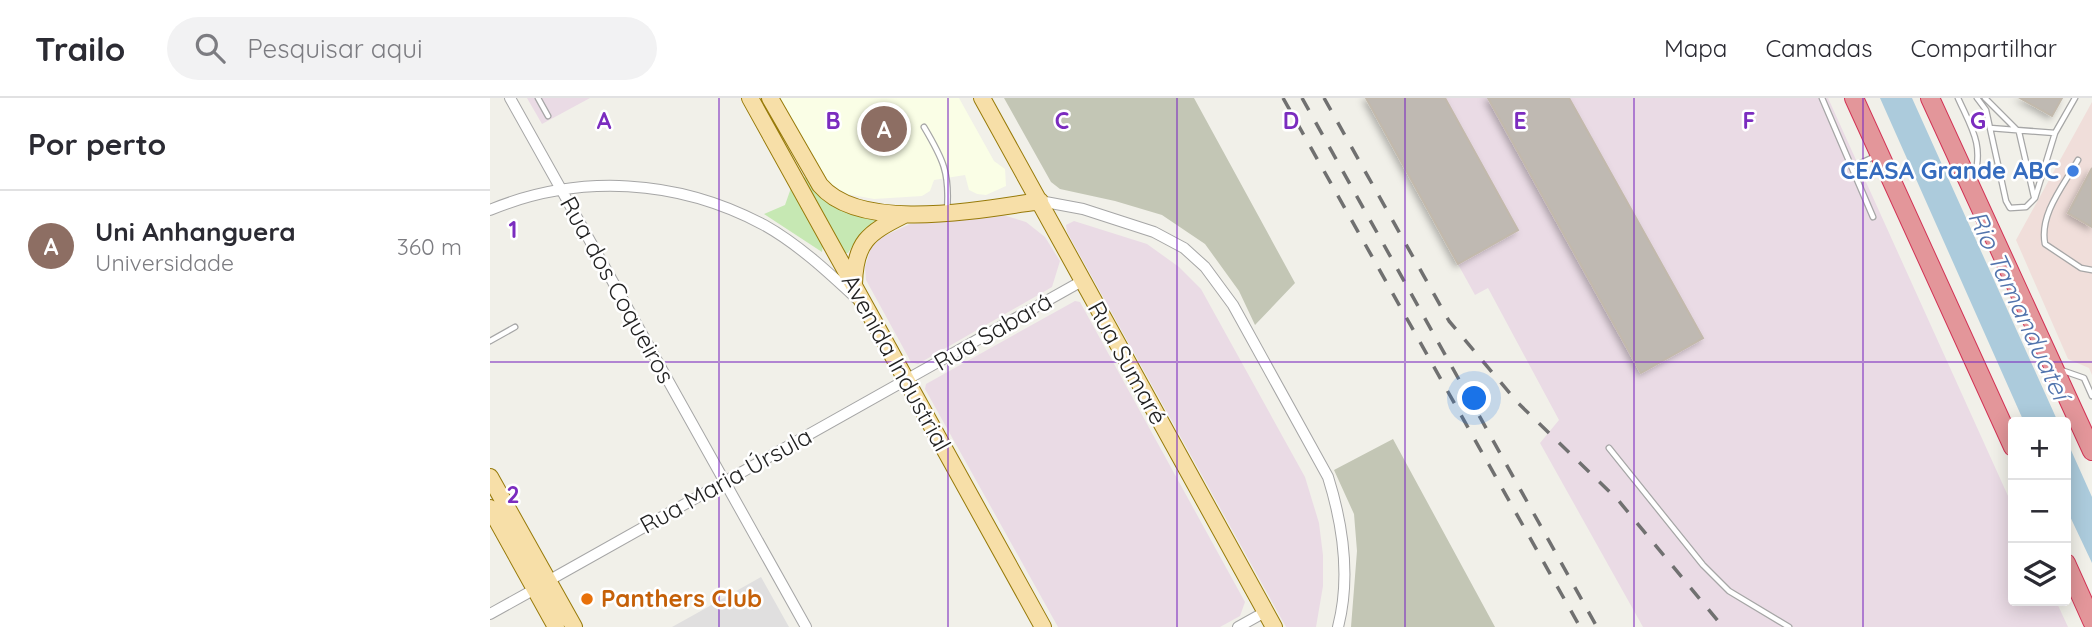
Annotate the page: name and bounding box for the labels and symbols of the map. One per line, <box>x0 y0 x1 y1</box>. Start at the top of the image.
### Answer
pin: A <box>861 103 907 155</box>
text: A <box>597 106 612 135</box>
text: B <box>825 106 841 135</box>
text: C <box>1055 106 1069 135</box>
text: D <box>1283 106 1299 135</box>
text: E <box>1513 106 1527 135</box>
text: F <box>1743 106 1755 135</box>
text: G <box>1970 106 1986 135</box>
place label: CEASA Grande ABC <box>1840 155 2059 185</box>
marker: CEASA Grande ABC <box>2065 163 2081 179</box>
street label: Rua dos Coqueiros <box>554 191 682 388</box>
water label: Rio Tamanduateí <box>1961 205 2080 409</box>
text: 1 <box>509 215 517 244</box>
street label: Avenida Industrial <box>836 269 958 456</box>
street label: Rua Sabará <box>928 285 1057 377</box>
street label: Rua Sumaré <box>1082 296 1174 429</box>
your location <box>1457 381 1491 415</box>
street label: Rua Maria Úrsula <box>634 421 817 540</box>
text: 2 <box>506 480 520 509</box>
place label: Panthers Club <box>601 583 762 613</box>
marker: Panthers Club <box>579 591 595 607</box>

